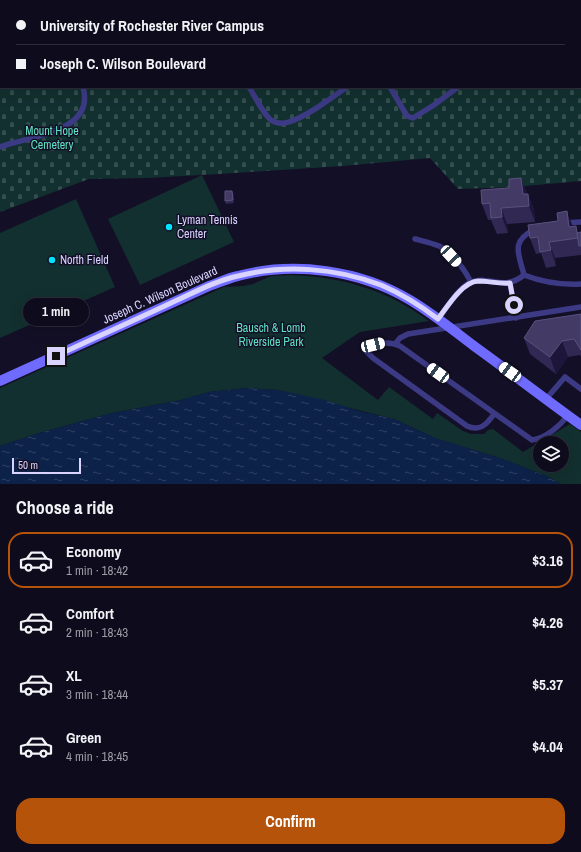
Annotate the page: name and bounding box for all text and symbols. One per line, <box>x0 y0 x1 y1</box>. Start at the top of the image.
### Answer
text: University of Rochester River Campus <box>40 15 264 36</box>
text: Joseph C. Wilson Boulevard <box>40 53 206 74</box>
park label: Mount Hope Cemetery <box>25 123 79 153</box>
place label: Lyman Tennis Center <box>177 212 238 242</box>
marker: Lyman Tennis Center <box>164 222 174 232</box>
car <box>438 243 464 269</box>
place label: North Field <box>60 252 109 268</box>
marker: North Field <box>47 255 57 265</box>
street label: Joseph C. Wilson Boulevard <box>100 262 220 328</box>
route start <box>505 296 523 314</box>
callout: 1 min <box>23 298 89 326</box>
text: 1 min <box>42 303 70 320</box>
park label: Bausch & Lomb Riverside Park <box>236 320 306 350</box>
car <box>360 336 386 354</box>
route end <box>47 347 65 365</box>
car <box>497 360 523 384</box>
car <box>425 361 451 385</box>
map controls <box>533 436 569 472</box>
button: layers <box>533 436 569 472</box>
scale bar <box>12 456 81 475</box>
text: 50 m <box>18 458 38 472</box>
text: Choose a ride <box>16 495 114 520</box>
text: Economy <box>66 541 121 562</box>
icon: car <box>18 542 54 578</box>
text: $3.16 <box>532 550 563 571</box>
text: 1 min · 18:42 <box>66 562 128 579</box>
text: Comfort <box>66 603 114 624</box>
icon: car <box>18 604 54 640</box>
text: $4.26 <box>532 612 563 633</box>
text: 2 min · 18:43 <box>66 624 128 641</box>
text: XL <box>66 665 82 686</box>
icon: car <box>18 666 54 702</box>
text: $5.37 <box>532 674 563 695</box>
text: 3 min · 18:44 <box>66 686 128 703</box>
text: Green <box>66 727 102 748</box>
icon: car <box>18 728 54 764</box>
text: $4.04 <box>532 736 563 757</box>
text: 4 min · 18:45 <box>66 748 128 765</box>
button: Confirm <box>16 798 565 844</box>

